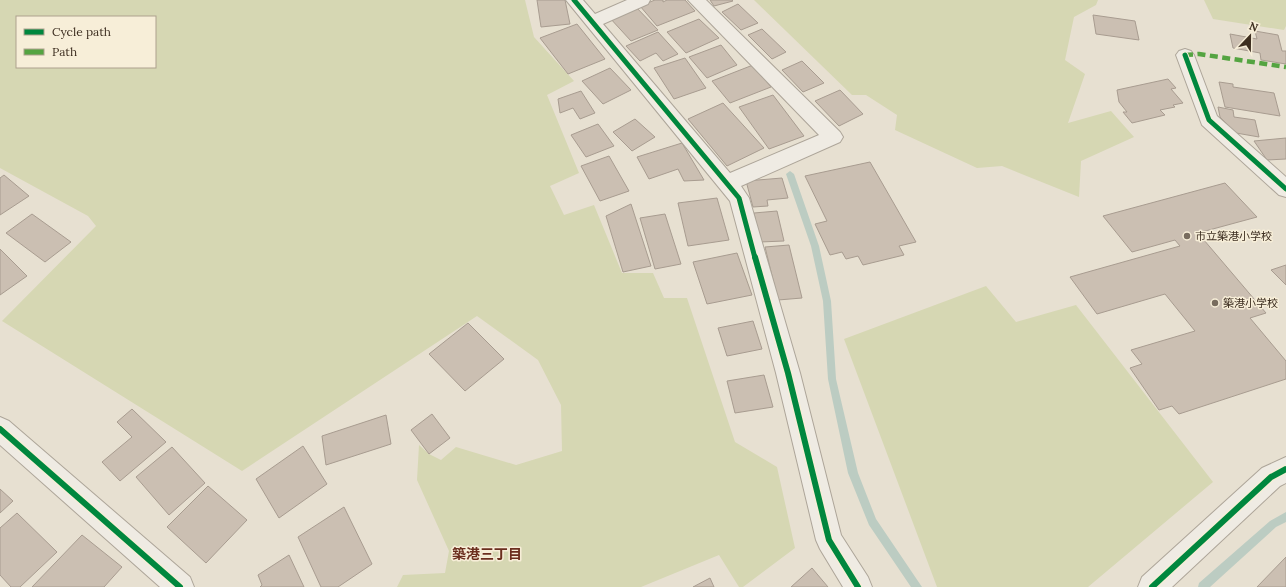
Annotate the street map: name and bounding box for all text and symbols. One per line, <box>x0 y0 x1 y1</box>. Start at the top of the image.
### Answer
legend <box>16 16 156 68</box>
north arrow <box>1230 16 1270 56</box>
text: N <box>1247 19 1261 35</box>
text: Cycle path <box>52 24 111 39</box>
text: Path <box>52 44 77 59</box>
place label: 市立築港小学校 <box>1195 229 1272 243</box>
marker: 市立築港小学校 <box>1182 231 1192 241</box>
place label: 築港小学校 <box>1223 296 1278 310</box>
marker: 築港小学校 <box>1210 298 1220 308</box>
district label: 築港三丁目 <box>452 545 522 563</box>

